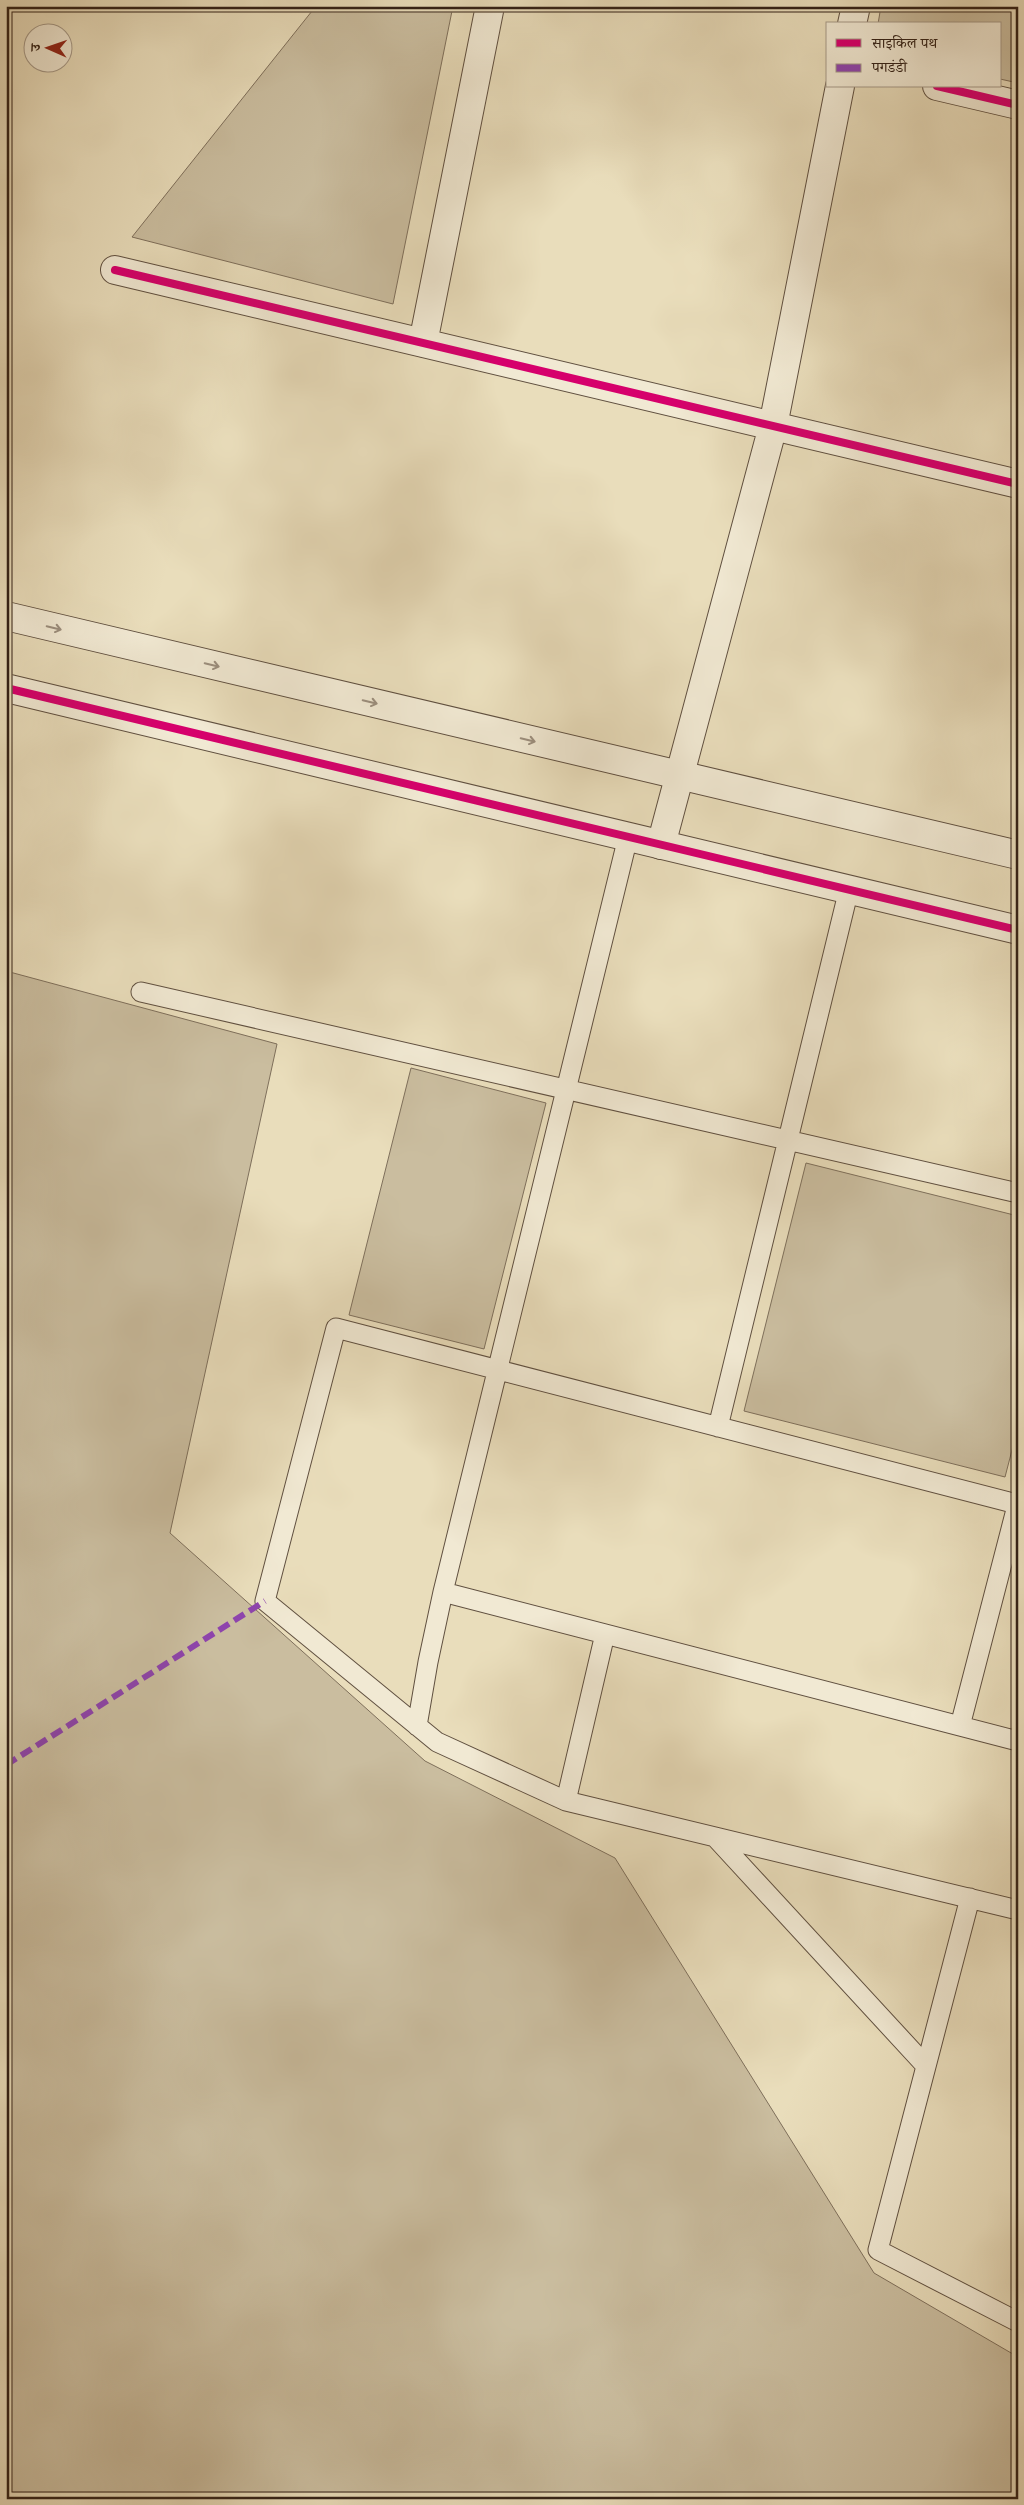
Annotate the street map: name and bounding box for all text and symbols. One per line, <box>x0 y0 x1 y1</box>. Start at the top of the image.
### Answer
north arrow <box>22 22 72 72</box>
legend <box>826 22 1002 88</box>
text: साइकिल पथ <box>871 35 938 52</box>
text: उ <box>29 43 43 52</box>
text: पगडंडी <box>871 58 908 76</box>
one-way arrow <box>45 624 61 633</box>
one-way arrow <box>203 661 219 670</box>
one-way arrow <box>361 698 377 707</box>
one-way arrow <box>520 736 536 745</box>

